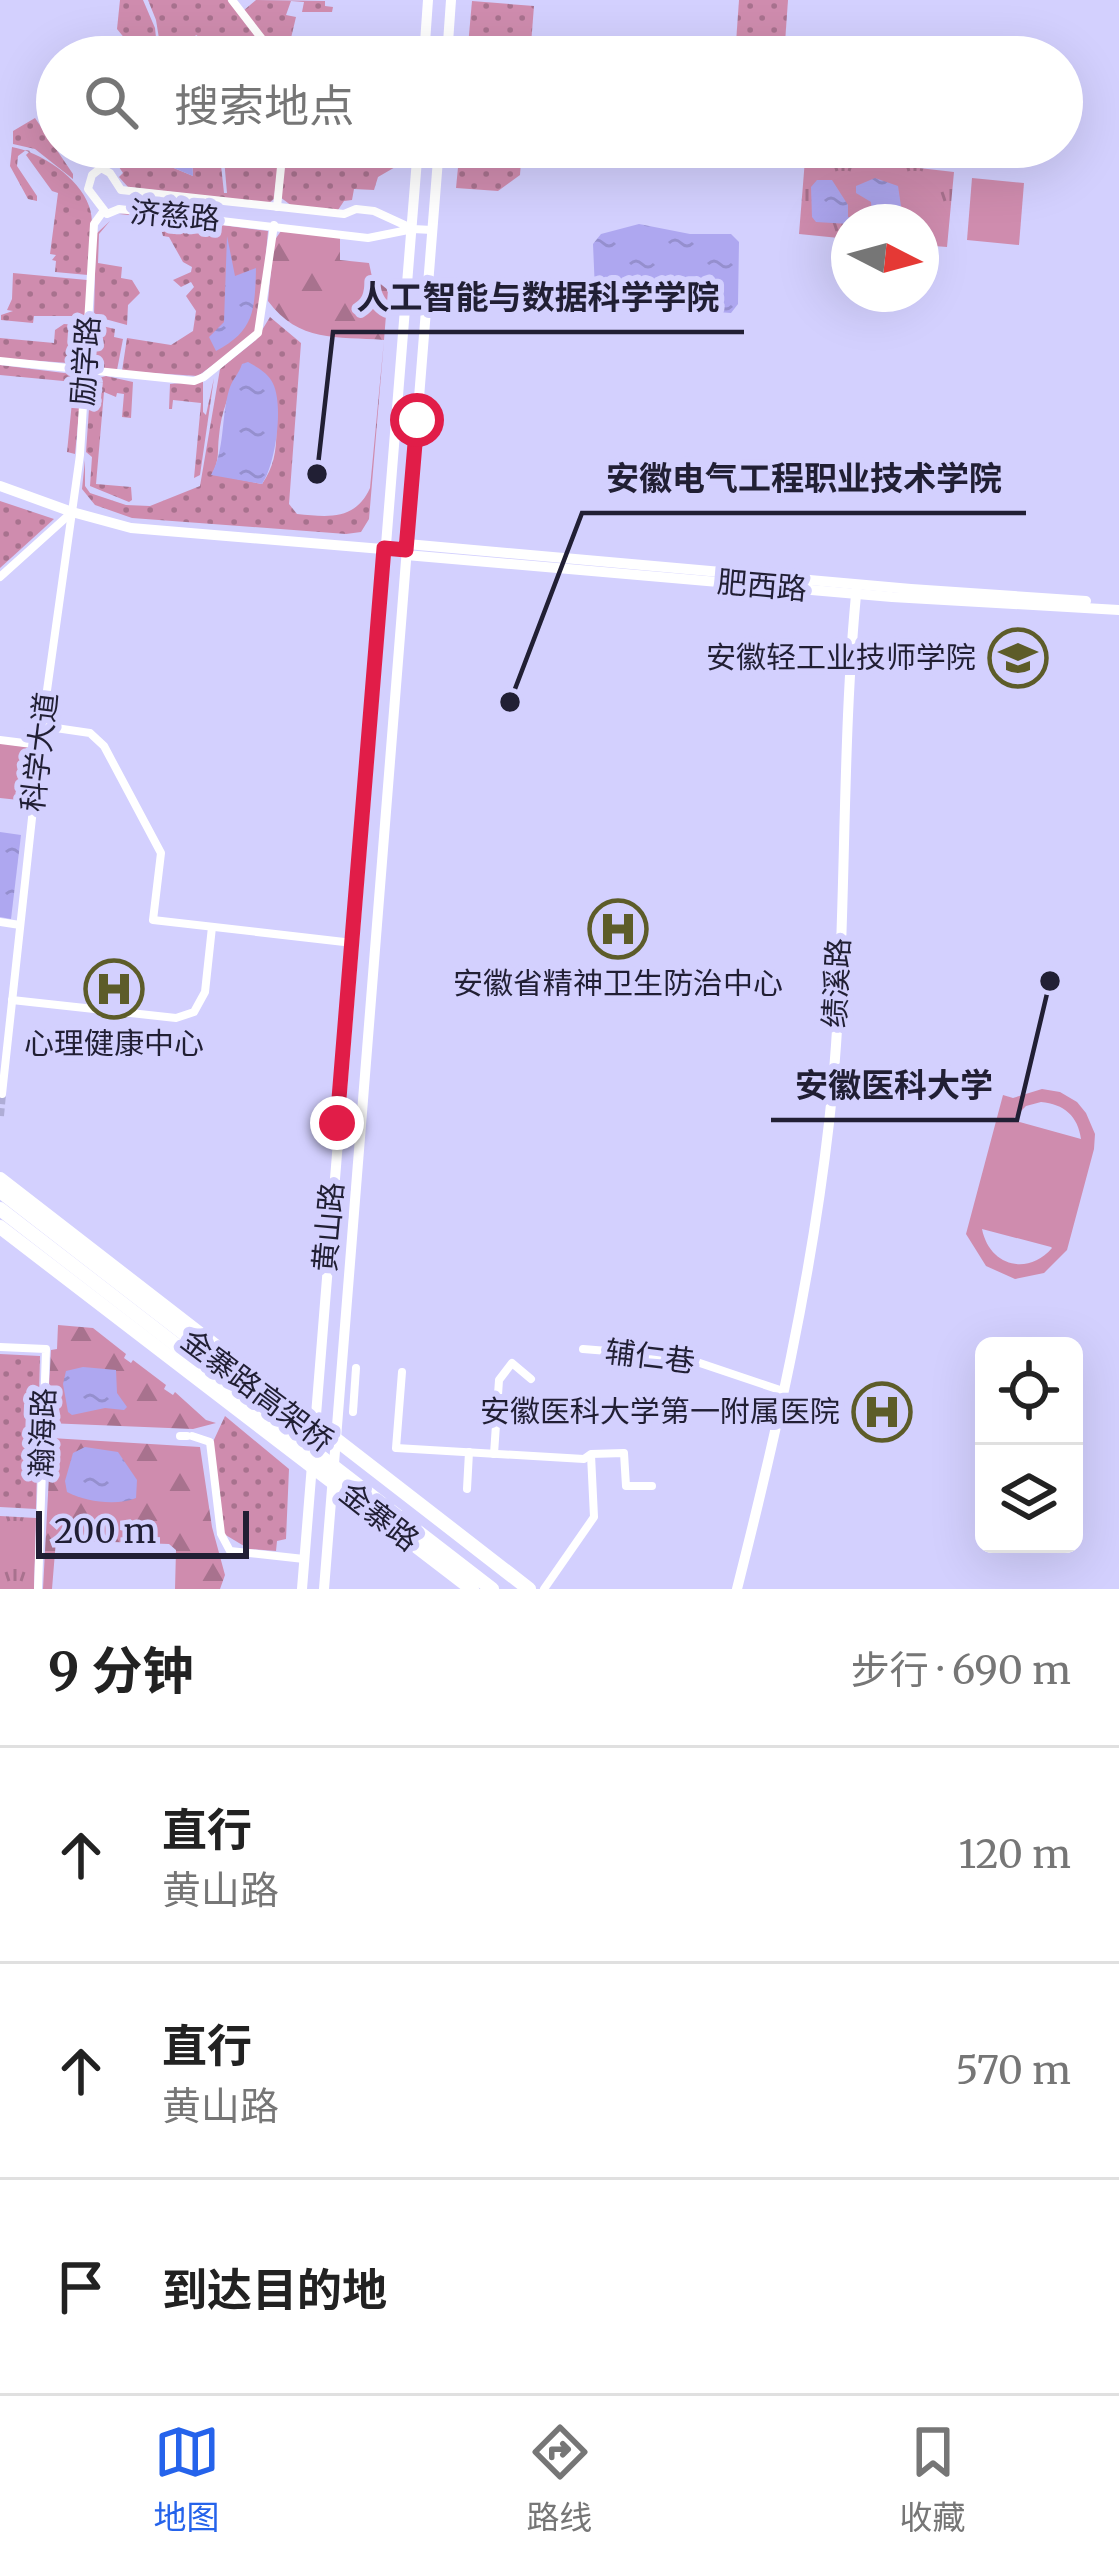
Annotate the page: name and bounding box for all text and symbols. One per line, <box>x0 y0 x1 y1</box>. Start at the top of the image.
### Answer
search box <box>36 36 1083 168</box>
icon: search <box>78 69 144 135</box>
text: 搜索地点 <box>174 78 354 134</box>
street label: 济慈路 <box>129 192 222 238</box>
north arrow <box>831 204 939 312</box>
callout: 人工智能与数据科学学院 <box>333 263 744 332</box>
text: 人工智能与数据科学学院 <box>357 277 720 318</box>
street label: 励学路 <box>63 315 107 407</box>
route start <box>390 393 444 447</box>
callout: 安徽电气工程职业技术学院 <box>582 444 1026 513</box>
text: 安徽电气工程职业技术学院 <box>606 458 1002 499</box>
street label: 肥西路 <box>716 562 809 608</box>
school or university icon: 安徽轻工业技师学院 <box>987 627 1049 689</box>
place label: 安徽轻工业技师学院 <box>706 638 976 676</box>
street label: 科学大道 <box>13 690 65 814</box>
hospital icon: 安徽省精神卫生防治中心 <box>587 898 649 960</box>
street label: 绩溪路 <box>815 937 857 1029</box>
hospital icon: 心理健康中心 <box>83 958 145 1020</box>
place label: 安徽省精神卫生防治中心 <box>453 964 783 1002</box>
place label: 心理健康中心 <box>24 1024 204 1062</box>
callout: 安徽医科大学 <box>771 1051 1017 1120</box>
text: 安徽医科大学 <box>795 1065 993 1106</box>
route end <box>310 1096 364 1150</box>
street label: 黄山路 <box>305 1180 351 1273</box>
street label: 金寨路高架桥 <box>174 1321 341 1460</box>
street label: 辅仁巷 <box>603 1332 697 1380</box>
map controls <box>975 1337 1083 1553</box>
button: locate <box>975 1337 1083 1445</box>
hospital icon: 安徽医科大学第一附属医院 <box>851 1381 913 1443</box>
street label: 瀚海路 <box>21 1387 63 1479</box>
place label: 安徽医科大学第一附属医院 <box>480 1392 840 1430</box>
button: layers <box>975 1445 1083 1553</box>
street label: 金寨路 <box>332 1474 427 1559</box>
scale bar <box>36 1505 249 1558</box>
text: 200 m <box>54 1511 156 1552</box>
text: 9 分钟 <box>48 1639 194 1703</box>
text: 步行 · 690 m <box>851 1646 1071 1695</box>
text: 直行 <box>162 1802 252 1858</box>
icon: ahead <box>48 1822 114 1888</box>
text: 120 m <box>958 1830 1071 1879</box>
text: 黄山路 <box>162 1866 279 1915</box>
text: 直行 <box>162 2018 252 2074</box>
icon: ahead <box>48 2038 114 2104</box>
text: 570 m <box>956 2046 1071 2095</box>
text: 黄山路 <box>162 2082 279 2131</box>
icon: arrive <box>48 2254 114 2320</box>
text: 到达目的地 <box>162 2262 387 2318</box>
tab: 地图 <box>154 2419 220 2539</box>
tab: 路线 <box>527 2419 593 2539</box>
tab: 收藏 <box>900 2419 966 2539</box>

